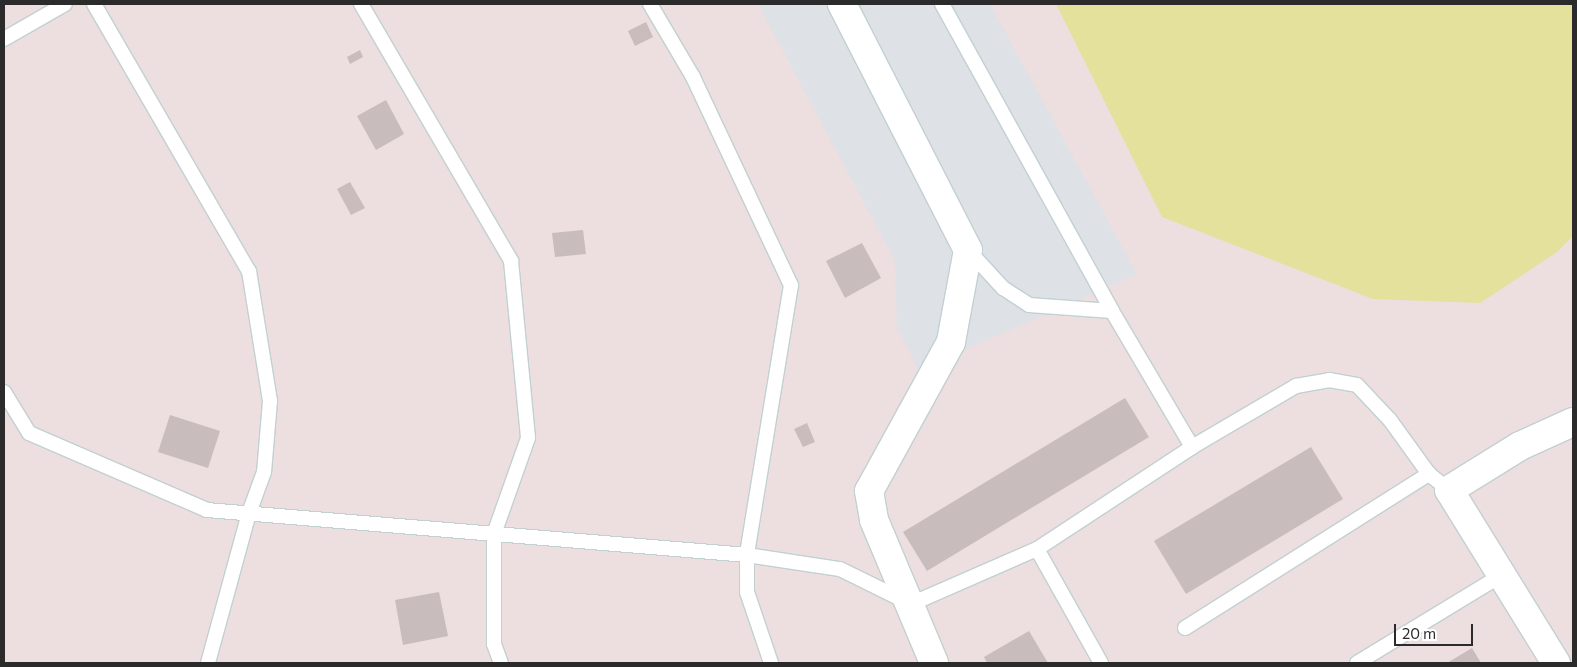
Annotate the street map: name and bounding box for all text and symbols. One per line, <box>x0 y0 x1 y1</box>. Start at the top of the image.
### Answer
scale bar <box>1397 614 1476 646</box>
text: 20 m <box>1402 624 1436 642</box>

